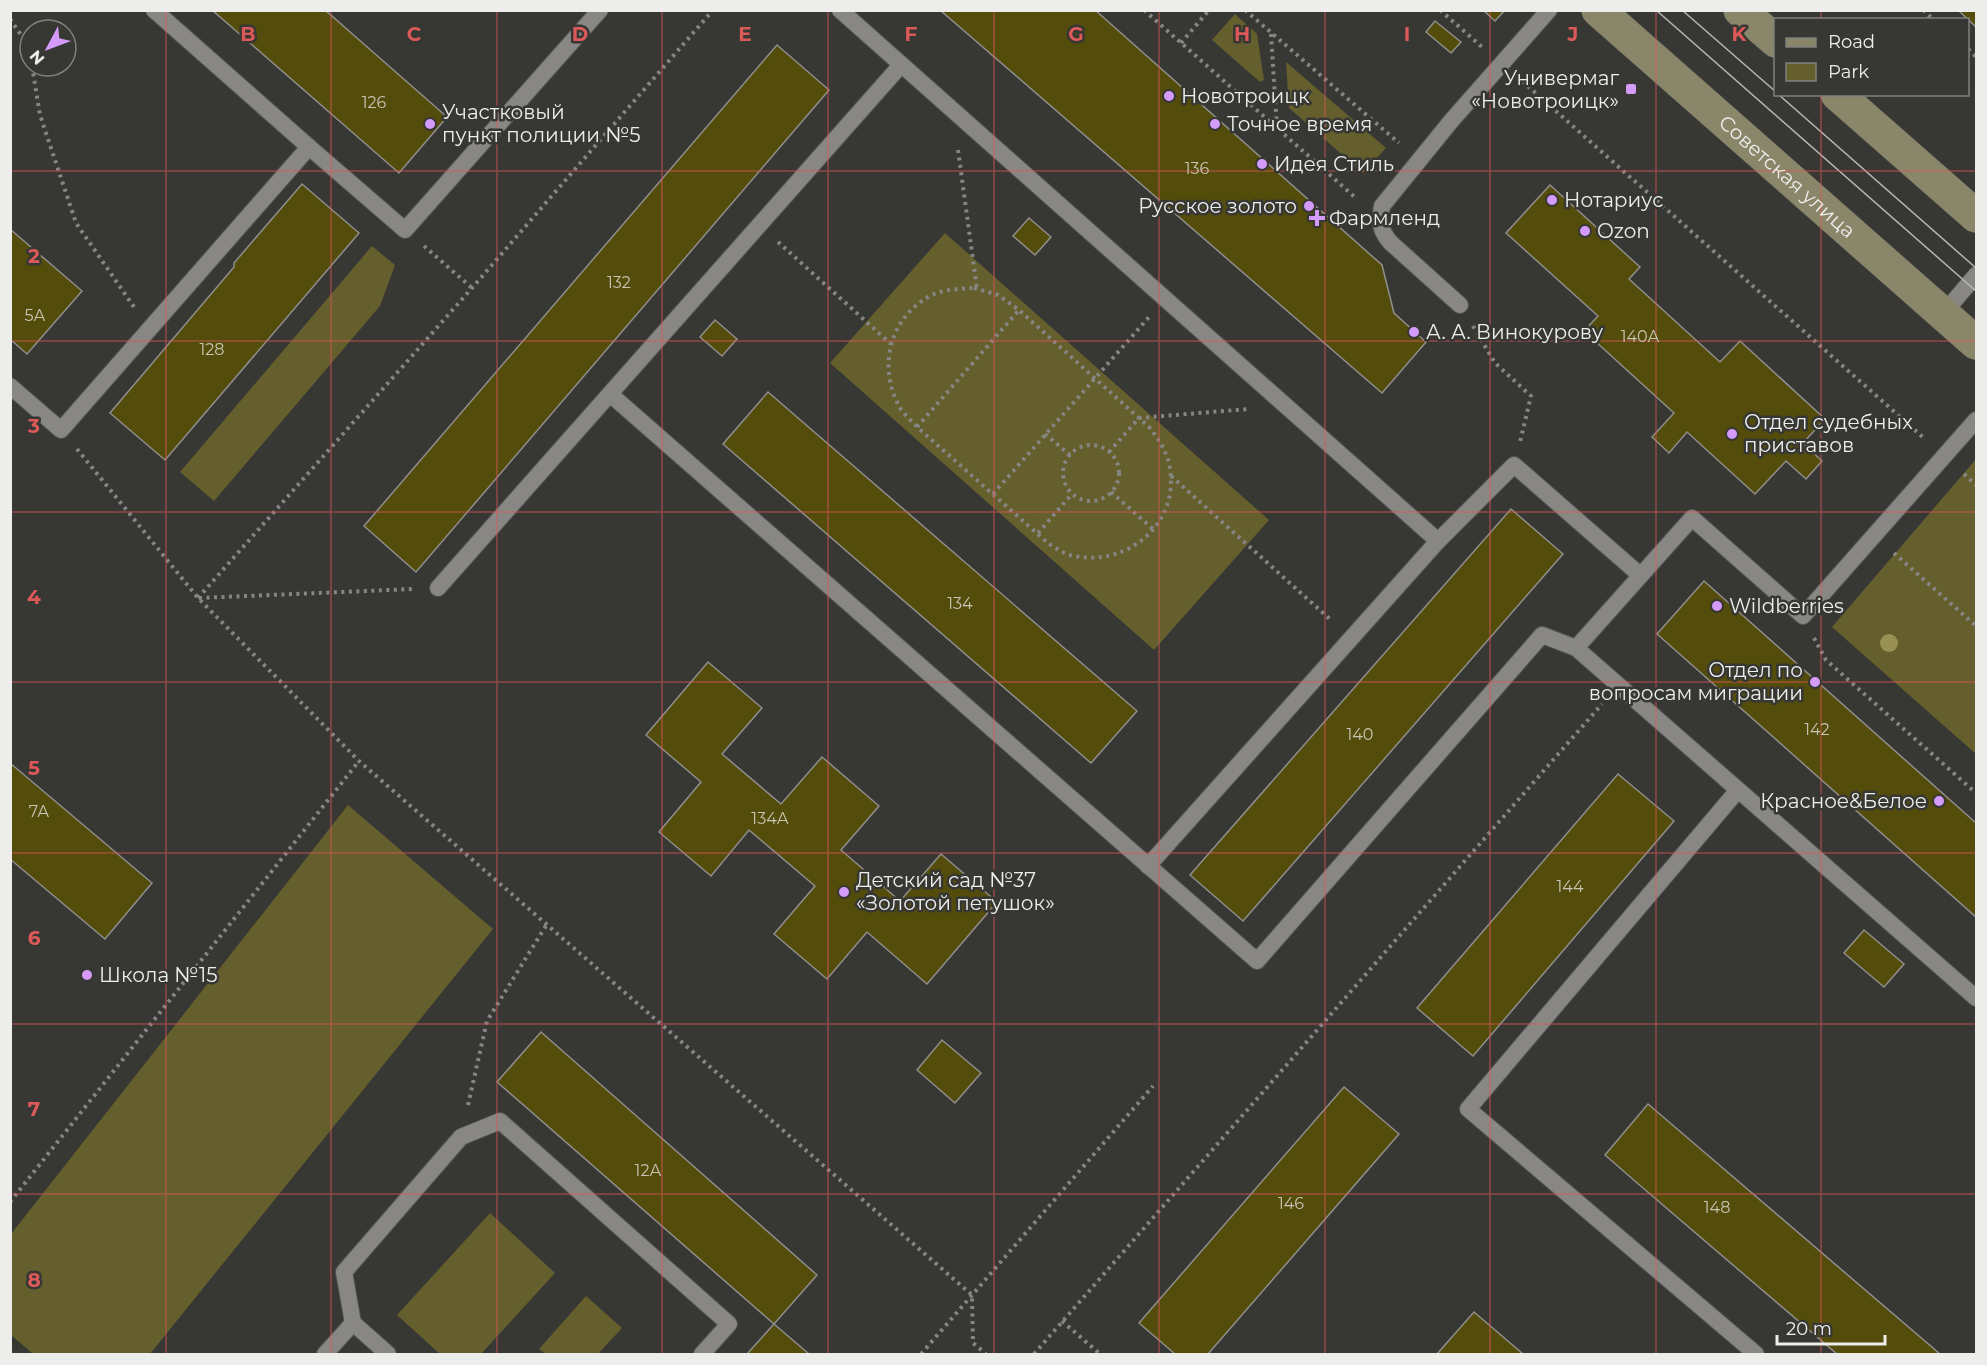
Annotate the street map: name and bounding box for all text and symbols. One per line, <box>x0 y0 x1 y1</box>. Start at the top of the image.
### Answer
north arrow <box>18 18 78 78</box>
legend <box>1774 18 1969 96</box>
text: B <box>240 22 256 46</box>
text: C <box>407 22 422 46</box>
text: D <box>572 22 588 46</box>
text: E <box>738 22 752 46</box>
text: F <box>905 22 918 46</box>
text: G <box>1068 22 1084 46</box>
text: H <box>1234 22 1250 46</box>
text: I <box>1404 22 1410 46</box>
text: J <box>1567 22 1578 46</box>
text: K <box>1732 22 1748 46</box>
text: Road <box>1828 31 1875 53</box>
text: N <box>26 46 48 69</box>
text: Park <box>1828 61 1869 83</box>
place label: Универмаг «Новотроицк» <box>1471 66 1619 113</box>
marker: Универмаг «Новотроицк» <box>1624 82 1638 96</box>
place label: Новотроицк <box>1181 84 1310 108</box>
marker: Новотроицк <box>1162 89 1176 103</box>
house number: 126 <box>362 93 387 112</box>
place label: Участковый пункт полиции №5 <box>442 100 641 147</box>
street label: Советская улица <box>1714 110 1860 243</box>
place label: Точное время <box>1227 112 1372 136</box>
marker: Участковый пункт полиции №5 <box>423 117 437 131</box>
marker: Точное время <box>1208 117 1222 131</box>
place label: Идея Стиль <box>1274 152 1394 176</box>
marker: Идея Стиль <box>1255 157 1269 171</box>
house number: 136 <box>1185 159 1210 178</box>
place label: Нотариус <box>1564 188 1663 212</box>
marker: Нотариус <box>1545 193 1559 207</box>
place label: Русское золото <box>1138 194 1297 218</box>
marker: Русское золото <box>1302 199 1316 213</box>
place label: Фармленд <box>1329 206 1440 230</box>
marker: Фармленд <box>1310 211 1324 225</box>
place label: Ozon <box>1597 219 1650 243</box>
marker: Ozon <box>1578 224 1592 238</box>
text: 2 <box>28 244 40 268</box>
house number: 132 <box>607 273 631 292</box>
house number: 5А <box>25 306 46 325</box>
place label: А. А. Винокурову <box>1426 320 1603 344</box>
marker: А. А. Винокурову <box>1407 325 1421 339</box>
house number: 140А <box>1621 327 1659 346</box>
house number: 128 <box>199 340 225 359</box>
place label: Отдел судебных приставов <box>1744 410 1913 457</box>
text: 3 <box>27 414 40 438</box>
marker: Отдел судебных приставов <box>1725 427 1739 441</box>
text: 4 <box>27 585 41 609</box>
house number: 134 <box>947 594 973 613</box>
place label: Wildberries <box>1729 594 1844 618</box>
marker: Wildberries <box>1710 599 1724 613</box>
place label: Отдел по вопросам миграции <box>1589 658 1803 705</box>
marker: Отдел по вопросам миграции <box>1808 675 1822 689</box>
house number: 142 <box>1804 720 1830 739</box>
house number: 140 <box>1347 725 1373 744</box>
text: 5 <box>28 756 40 780</box>
place label: Красное&Белое <box>1760 789 1927 813</box>
marker: Красное&Белое <box>1932 794 1946 808</box>
house number: 7А <box>29 802 49 821</box>
house number: 134А <box>751 809 789 828</box>
place label: Детский сад №37 «Золотой петушок» <box>856 868 1055 915</box>
house number: 144 <box>1557 877 1584 896</box>
marker: Детский сад №37 «Золотой петушок» <box>837 885 851 899</box>
text: 6 <box>28 926 41 950</box>
place label: Школа №15 <box>99 963 217 987</box>
marker: Школа №15 <box>80 968 94 982</box>
text: 7 <box>28 1097 40 1121</box>
house number: 12А <box>635 1161 661 1180</box>
house number: 146 <box>1278 1194 1304 1213</box>
house number: 148 <box>1704 1198 1730 1217</box>
text: 8 <box>27 1268 41 1292</box>
scale bar <box>1777 1308 1885 1346</box>
text: 20 m <box>1786 1318 1832 1340</box>

